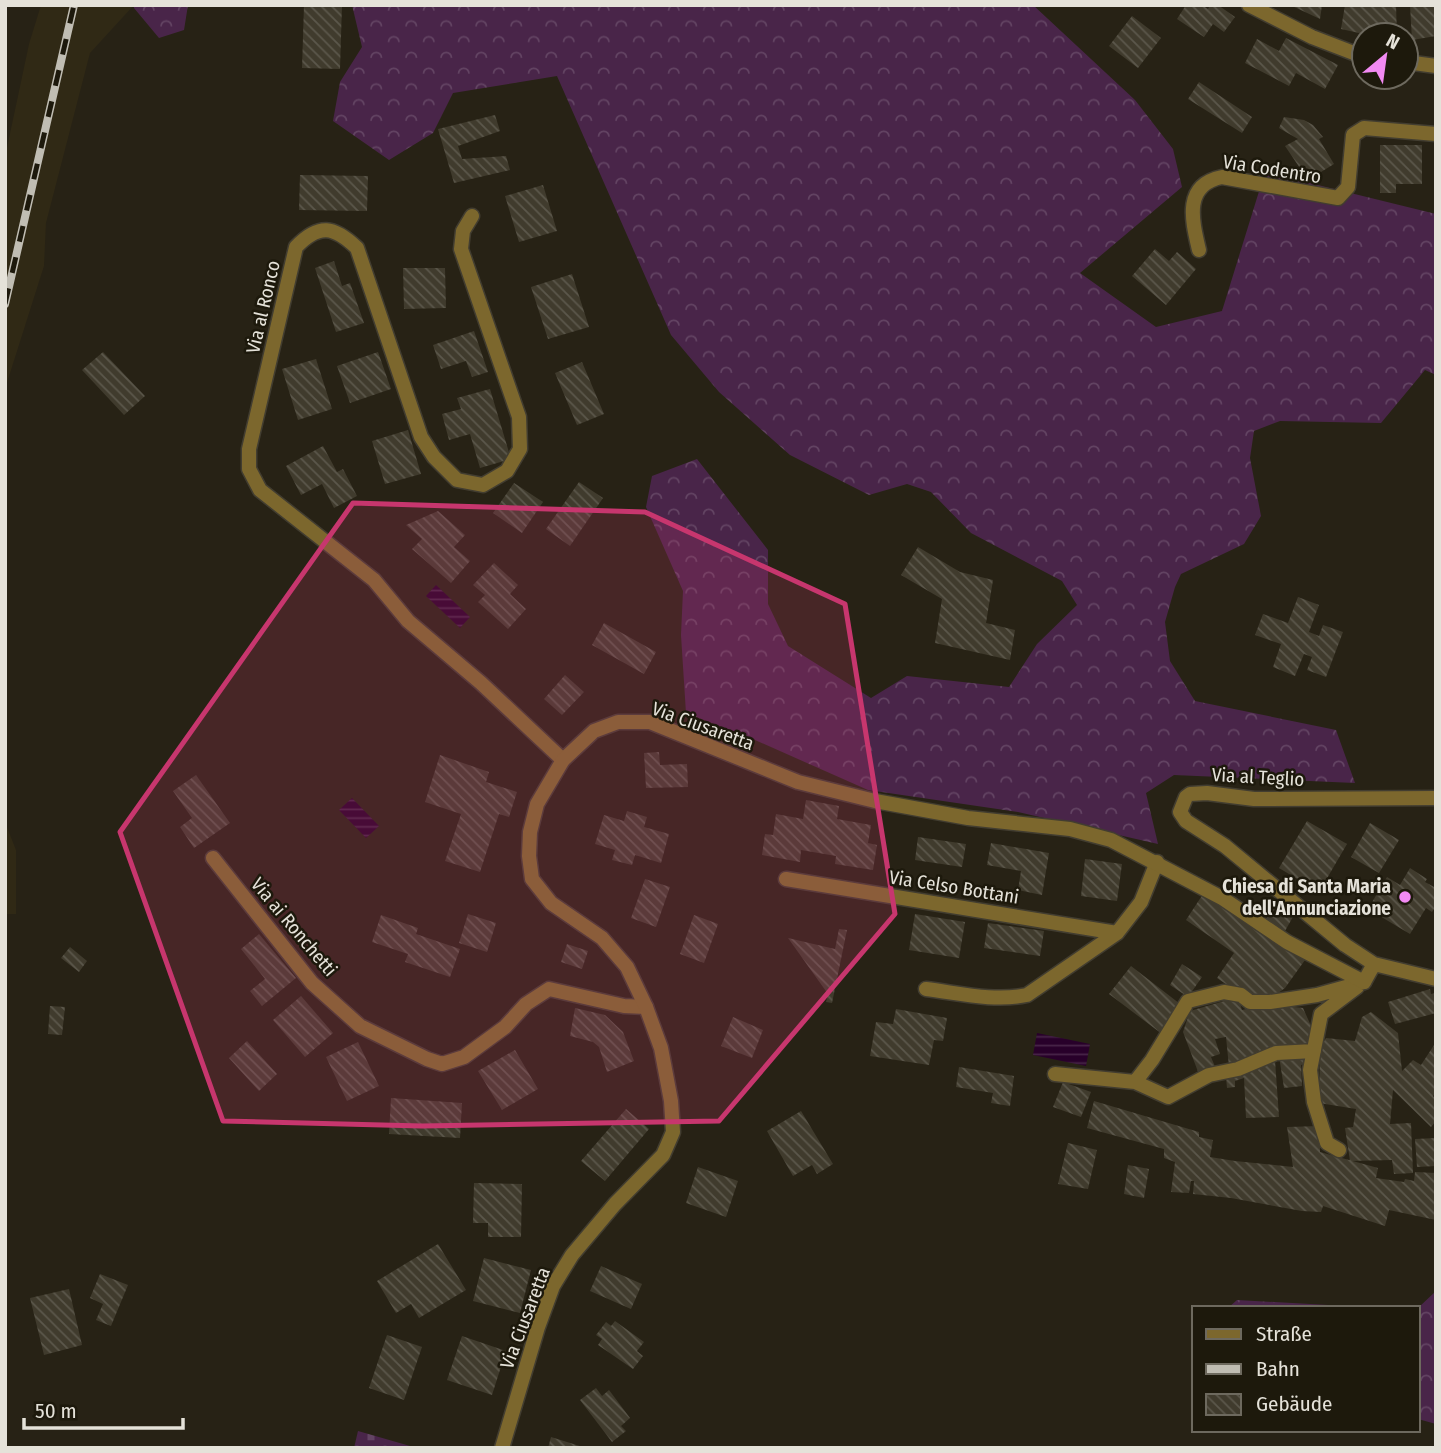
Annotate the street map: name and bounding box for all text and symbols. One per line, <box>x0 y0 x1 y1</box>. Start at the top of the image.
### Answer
north arrow <box>1350 21 1420 91</box>
text: N <box>1382 29 1404 54</box>
street label: Via Codentro <box>1221 150 1323 188</box>
street label: Via al Ronco <box>241 258 285 356</box>
street label: Via Ciusaretta <box>649 697 757 755</box>
street label: Via al Teglio <box>1211 763 1305 791</box>
street label: Via Celso Bottani <box>887 865 1021 909</box>
street label: Via ai Ronchetti <box>246 873 342 981</box>
place label: Chiesa di Santa Maria dell'Annunciazione <box>1222 875 1391 920</box>
marker: Chiesa di Santa Maria dell'Annunciazione <box>1397 889 1413 905</box>
street label: Via Ciusaretta <box>495 1264 555 1372</box>
legend <box>1192 1306 1420 1432</box>
text: Straße <box>1256 1321 1312 1347</box>
text: Bahn <box>1256 1356 1300 1382</box>
scale bar <box>24 1386 184 1430</box>
text: Gebäude <box>1256 1391 1332 1417</box>
text: 50 m <box>35 1398 77 1424</box>

